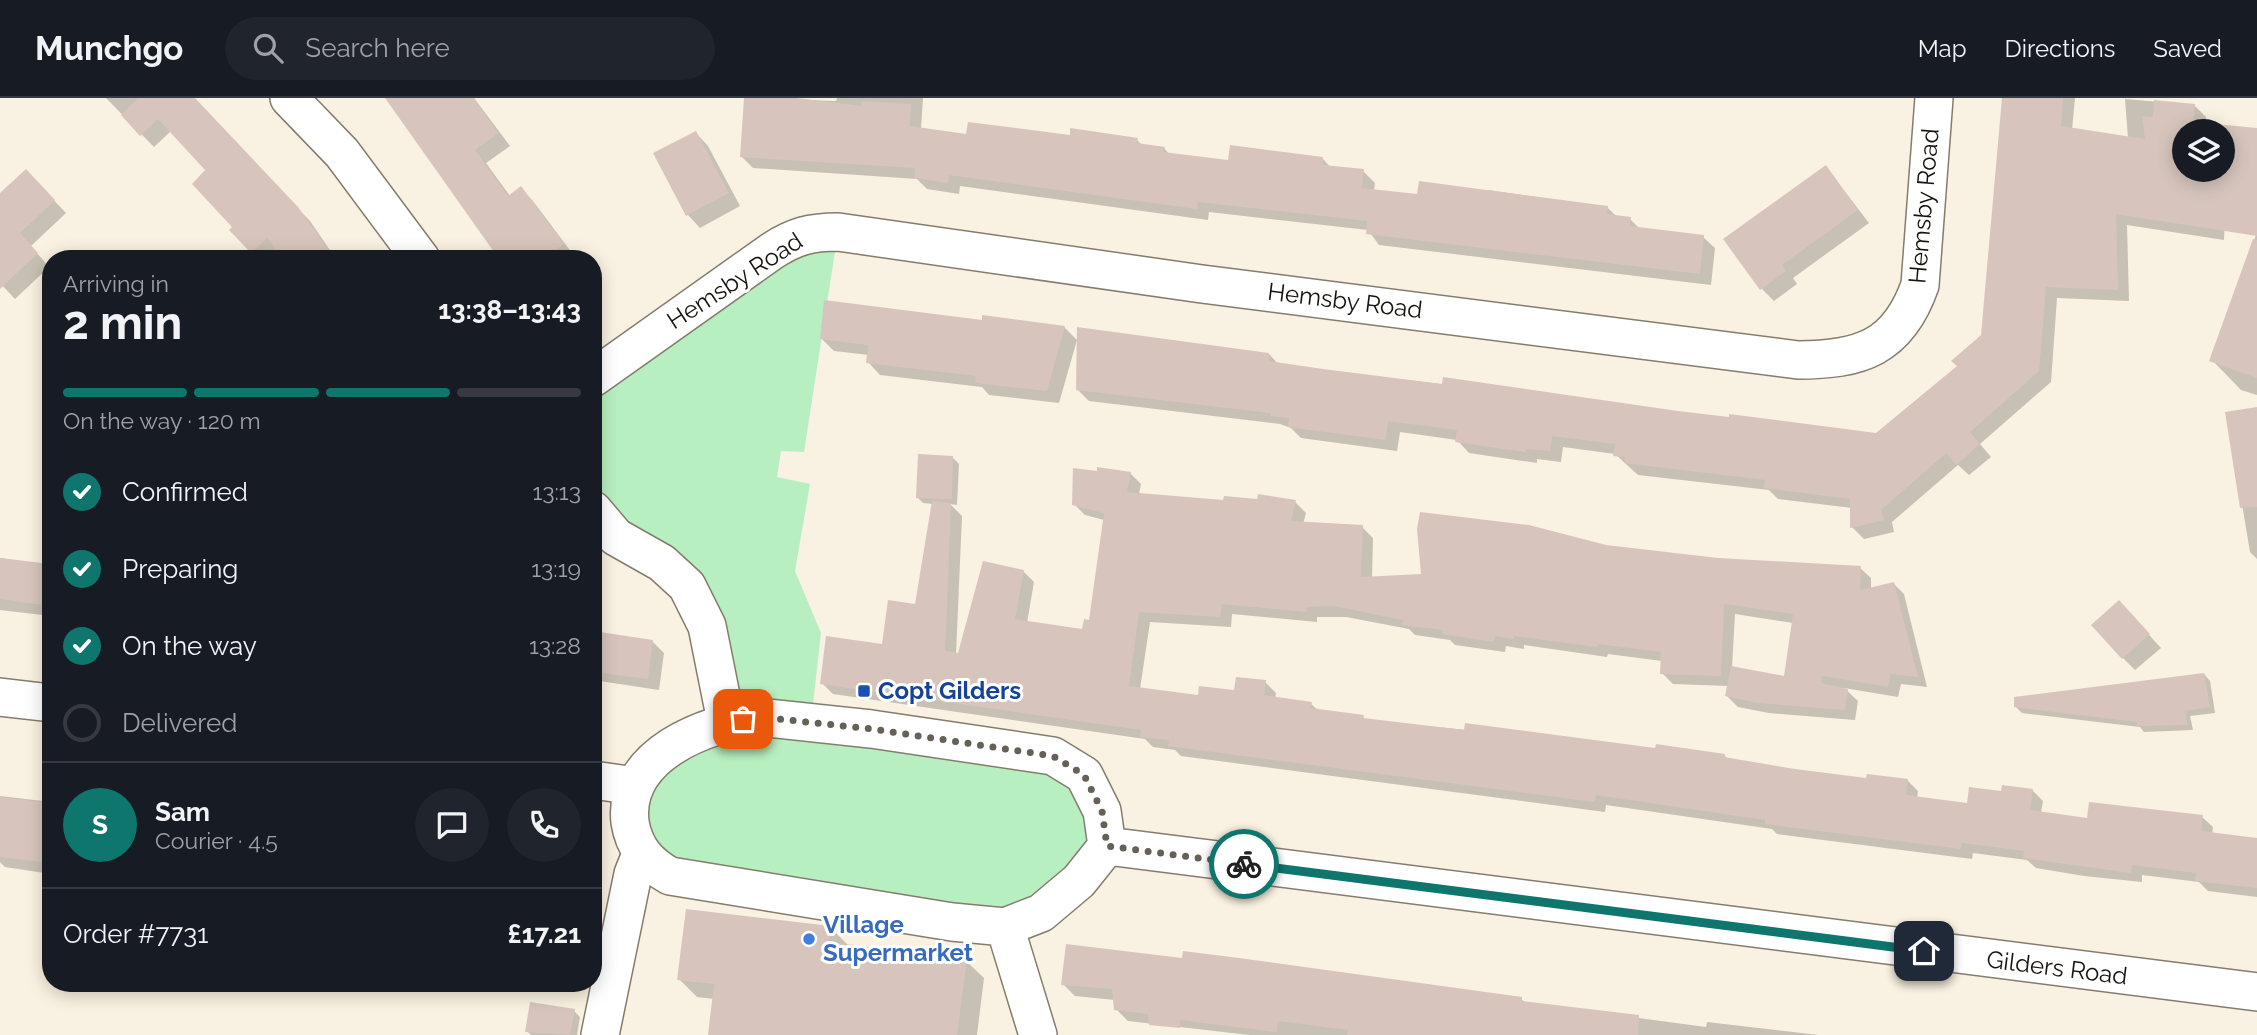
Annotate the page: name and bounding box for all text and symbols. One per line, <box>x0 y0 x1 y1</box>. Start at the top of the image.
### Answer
search box <box>225 17 715 80</box>
text: Munchgo <box>35 29 183 68</box>
icon: search <box>249 29 287 67</box>
text: Search here <box>305 33 450 63</box>
text: Map <box>1918 34 1967 63</box>
text: Directions <box>2005 34 2115 63</box>
text: Saved <box>2153 34 2222 63</box>
map controls <box>2172 119 2235 182</box>
button: layers <box>2172 119 2235 182</box>
street label: Hemsby Road <box>1902 127 1945 285</box>
street label: Hemsby Road <box>662 226 808 335</box>
text: Arriving in <box>63 270 169 297</box>
street label: Hemsby Road <box>1266 277 1424 324</box>
text: 13:38–13:43 <box>438 295 581 325</box>
text: 2 min <box>63 296 182 350</box>
text: On the way · 120 m <box>63 407 261 434</box>
icon: check <box>63 473 101 511</box>
text: Confirmed <box>122 477 248 507</box>
text: 13:13 <box>532 478 581 505</box>
icon: check <box>63 550 101 588</box>
text: Preparing <box>122 554 238 584</box>
text: 13:19 <box>531 555 581 582</box>
icon: check <box>63 627 101 665</box>
text: On the way <box>122 631 257 661</box>
text: 13:28 <box>529 632 581 659</box>
place label: Copt Gilders <box>878 676 1021 705</box>
marker: Copt Gilders <box>856 683 872 699</box>
pin <box>713 689 773 749</box>
icon: bag <box>724 700 762 738</box>
text: Delivered <box>122 708 237 738</box>
button: chat <box>415 788 489 862</box>
button: phone <box>507 788 581 862</box>
text: Sam <box>155 797 210 827</box>
text: S <box>92 810 108 840</box>
text: Courier · 4.5 <box>155 827 278 854</box>
courier <box>1209 829 1279 899</box>
icon: bike <box>1225 845 1263 883</box>
place label: Village Supermarket <box>823 910 973 967</box>
text: Order #7731 <box>63 919 208 949</box>
text: £17.21 <box>507 919 581 949</box>
pin <box>1894 921 1954 981</box>
marker: Village Supermarket <box>801 931 817 947</box>
icon: home <box>1905 932 1943 970</box>
street label: Gilders Road <box>1985 944 2129 991</box>

